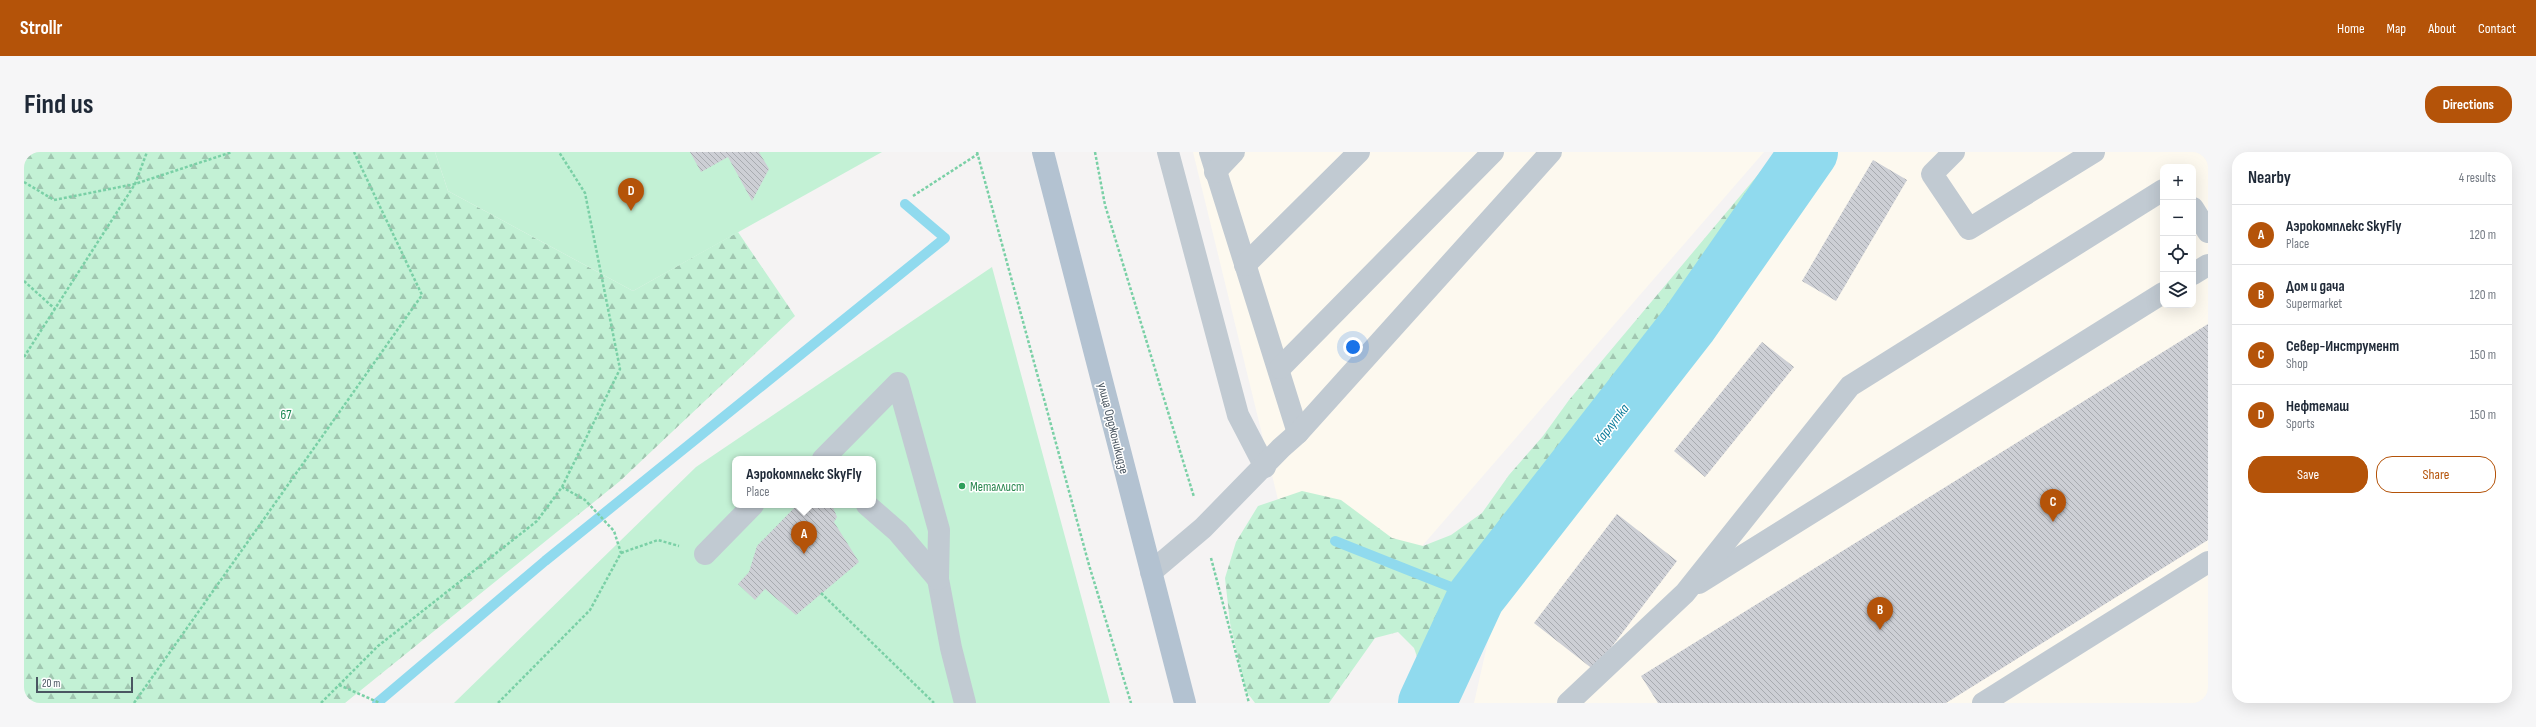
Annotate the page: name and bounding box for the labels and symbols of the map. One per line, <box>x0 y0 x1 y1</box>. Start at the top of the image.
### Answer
pin: D <box>618 178 644 211</box>
your location <box>1343 337 1363 357</box>
street label: улица Орджоникидзе <box>1094 381 1132 476</box>
water label: Карлутка <box>1590 400 1633 448</box>
park label: 67 <box>281 407 292 423</box>
place label: Металлист <box>970 479 1024 495</box>
marker: Металлист <box>957 481 967 491</box>
pin: C <box>2040 489 2066 522</box>
pin: A <box>791 521 817 554</box>
pin: B <box>1867 597 1893 630</box>
scale bar <box>36 675 133 694</box>

